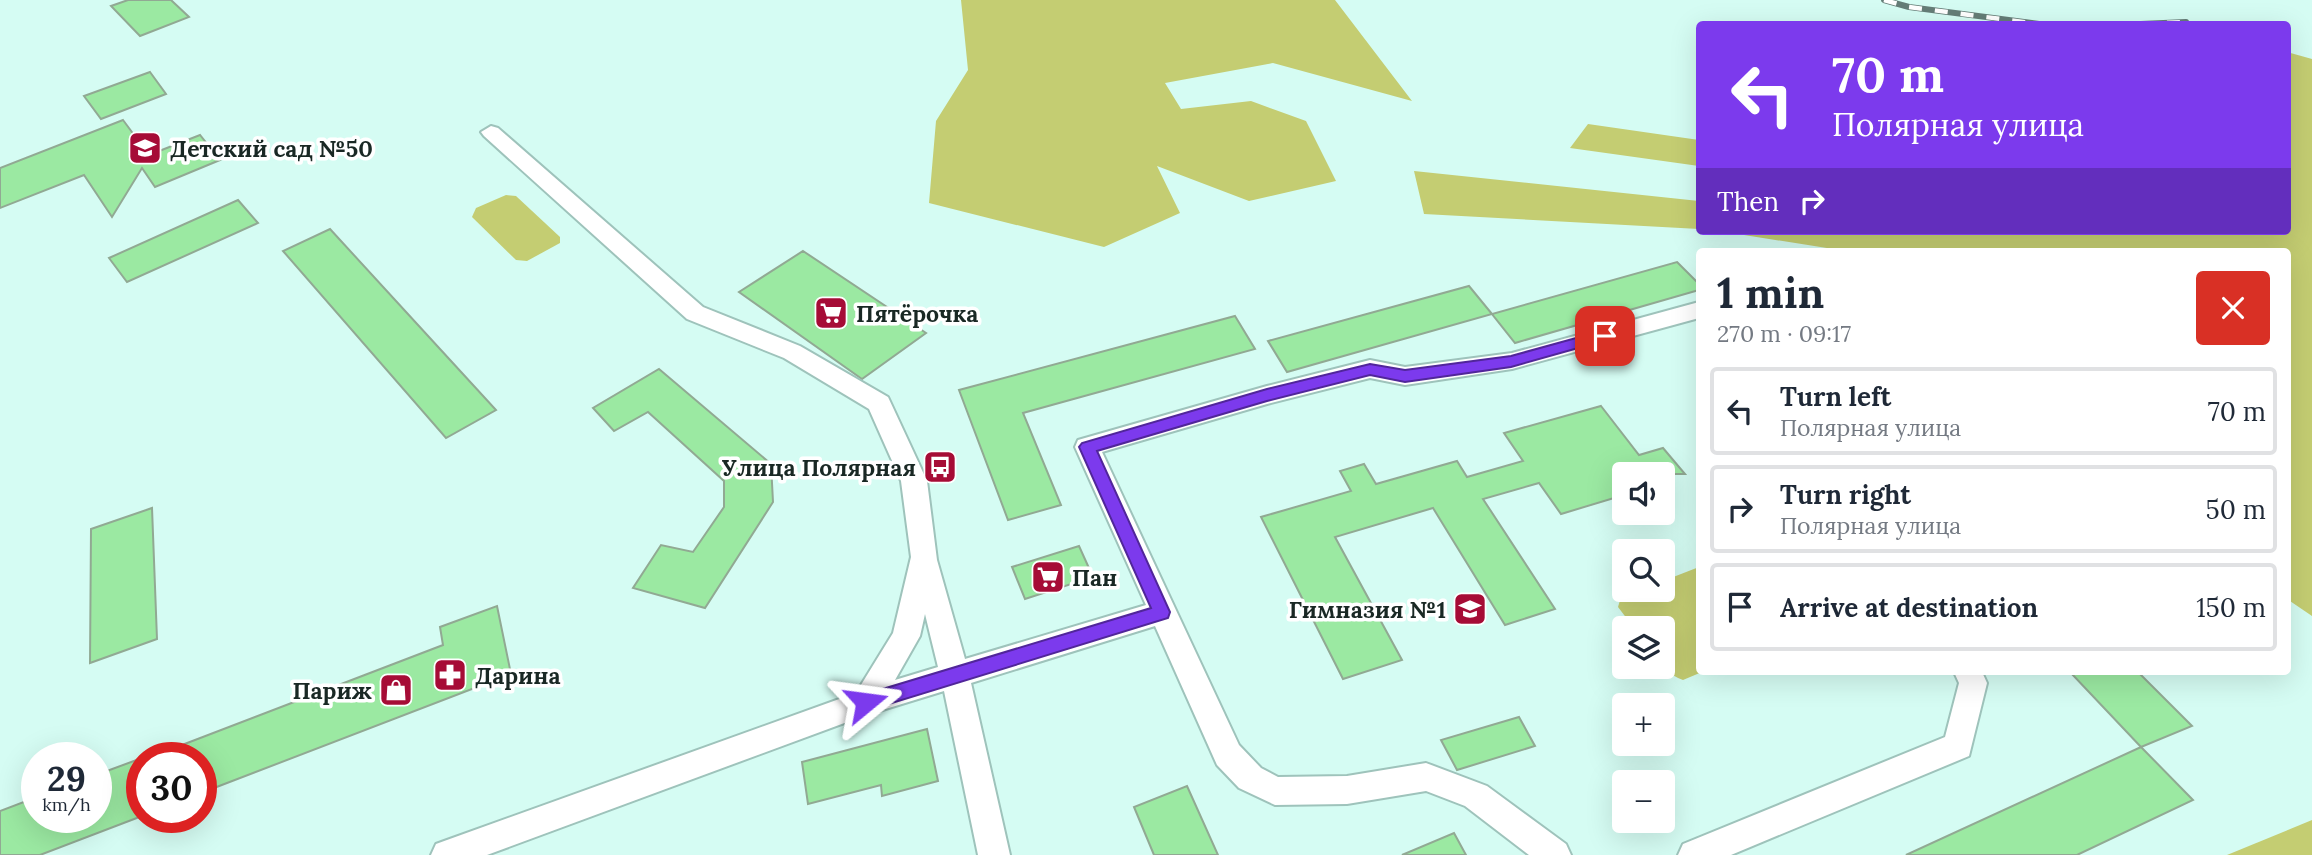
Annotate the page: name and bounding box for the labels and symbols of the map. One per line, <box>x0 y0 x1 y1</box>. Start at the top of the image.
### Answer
school or university icon: Детский сад №50 <box>126 129 164 167</box>
place label: Детский сад №50 <box>170 134 373 163</box>
supermarket icon: Пятёрочка <box>812 294 850 332</box>
place label: Пятёрочка <box>856 299 978 328</box>
pin <box>1575 306 1635 366</box>
bus stop icon: Улица Полярная <box>921 448 959 486</box>
place label: Улица Полярная <box>722 453 916 482</box>
supermarket icon: Пан <box>1029 558 1067 596</box>
place label: Пан <box>1072 563 1117 592</box>
school or university icon: Гимназия №1 <box>1451 590 1489 628</box>
place label: Гимназия №1 <box>1289 595 1446 624</box>
pharmacy icon: Дарина <box>431 656 469 694</box>
place label: Дарина <box>475 661 561 690</box>
position arrow <box>829 665 903 739</box>
shop icon: Париж <box>377 671 415 709</box>
place label: Париж <box>293 676 373 705</box>
speed limit sign: 30 <box>126 742 217 833</box>

